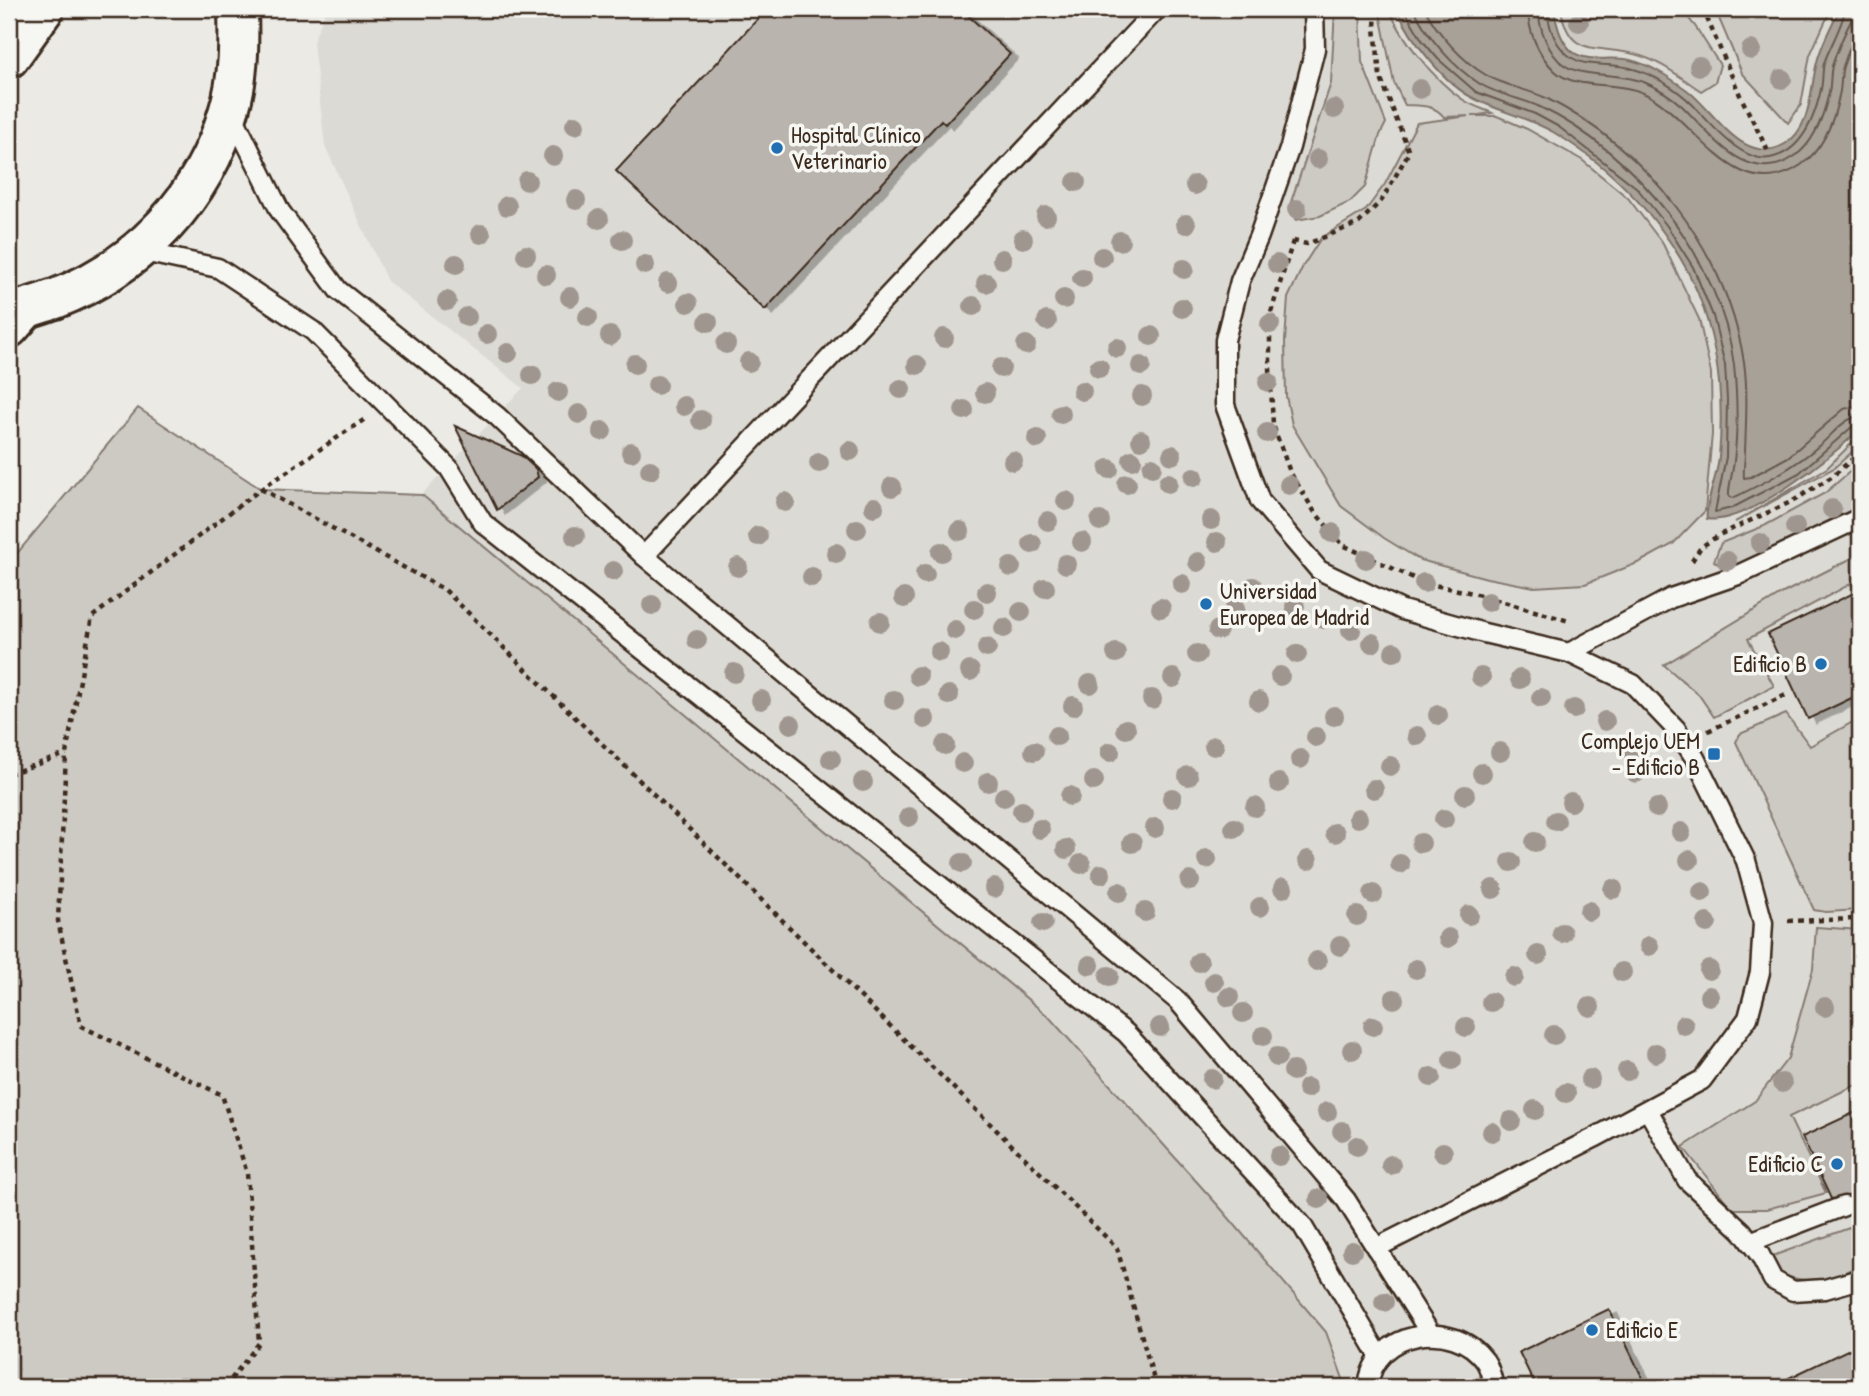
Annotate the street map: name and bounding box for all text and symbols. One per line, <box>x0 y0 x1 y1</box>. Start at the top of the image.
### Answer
place label: Hospital Clínico Veterinario <box>791 119 921 176</box>
marker: Hospital Clínico Veterinario <box>769 140 785 156</box>
place label: Universidad Europea de Madrid <box>1220 575 1369 632</box>
marker: Universidad Europea de Madrid <box>1198 596 1214 612</box>
place label: Edificio B <box>1733 648 1807 679</box>
marker: Edificio B <box>1813 656 1829 672</box>
place label: Complejo UEM - Edificio B <box>1581 725 1700 782</box>
marker: Complejo UEM - Edificio B <box>1706 746 1722 762</box>
place label: Edificio C <box>1748 1148 1823 1179</box>
marker: Edificio C <box>1829 1156 1845 1172</box>
place label: Edificio E <box>1606 1314 1678 1345</box>
marker: Edificio E <box>1584 1322 1600 1338</box>

